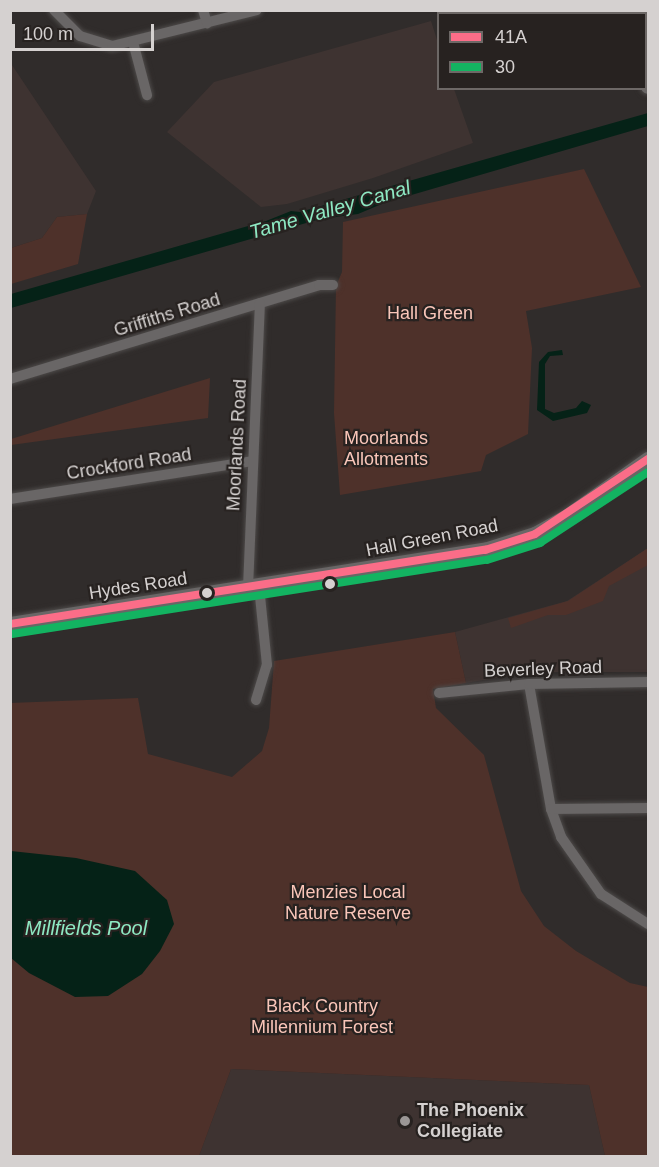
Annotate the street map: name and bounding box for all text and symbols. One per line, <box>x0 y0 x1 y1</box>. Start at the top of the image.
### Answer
scale bar <box>15 12 158 50</box>
legend <box>437 12 647 90</box>
text: 100 m <box>23 24 73 44</box>
text: 41A <box>495 27 527 47</box>
text: 30 <box>495 57 515 77</box>
water label: Tame Valley Canal <box>247 176 413 244</box>
street label: Griffiths Road <box>111 289 223 341</box>
park label: Hall Green <box>387 302 473 324</box>
street label: Moorlands Road <box>223 378 251 512</box>
park label: Moorlands Allotments <box>344 428 428 470</box>
street label: Crockford Road <box>65 443 193 485</box>
street label: Hall Green Road <box>364 515 500 561</box>
street label: Hydes Road <box>87 568 189 604</box>
unlabelled marker <box>324 578 336 590</box>
unlabelled marker <box>201 587 213 599</box>
street label: Beverley Road <box>484 656 602 682</box>
park label: Menzies Local Nature Reserve <box>285 882 411 924</box>
water label: Millfields Pool <box>25 916 147 940</box>
park label: Black Country Millennium Forest <box>251 996 393 1038</box>
place label: The Phoenix Collegiate <box>417 1100 524 1142</box>
marker: The Phoenix Collegiate <box>398 1114 412 1128</box>

